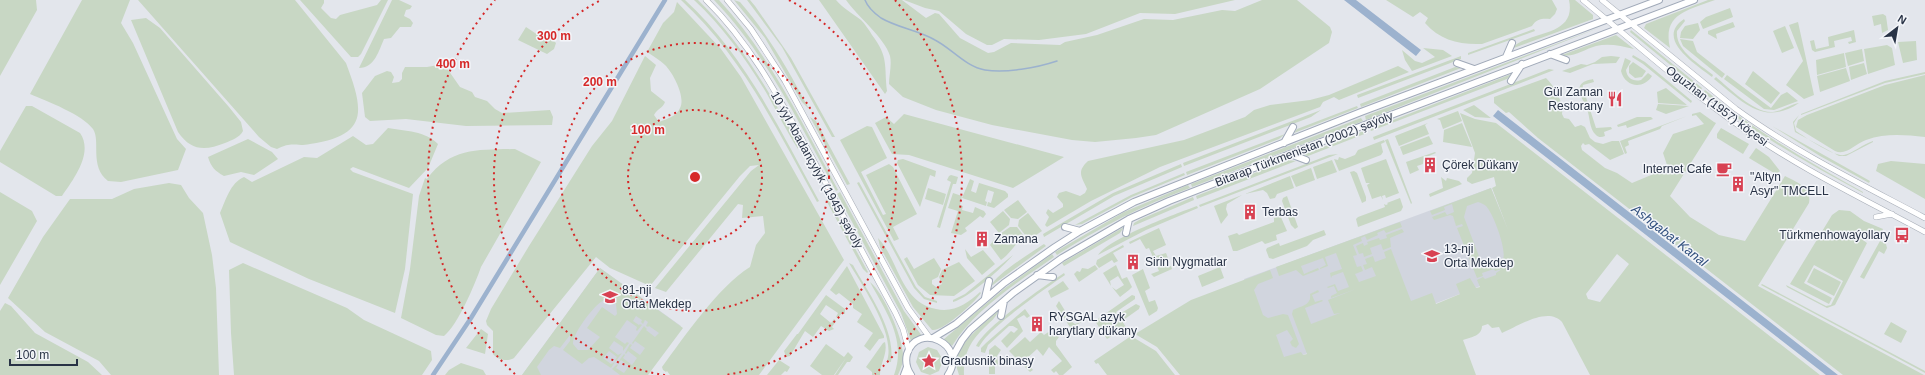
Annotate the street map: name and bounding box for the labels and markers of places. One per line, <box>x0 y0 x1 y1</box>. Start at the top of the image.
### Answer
place label: Gül Zaman Restorany <box>1544 85 1603 113</box>
restaurant icon: Gül Zaman Restorany <box>1606 90 1624 108</box>
building icon: Çörek Dükany <box>1421 156 1439 174</box>
place label: Çörek Dükany <box>1442 158 1518 172</box>
cafe icon: Internet Cafe <box>1715 160 1733 178</box>
place label: Internet Cafe <box>1643 162 1712 176</box>
centre of rings <box>688 170 702 184</box>
place label: "Altyn Asyr" TMCELL <box>1750 170 1829 198</box>
building icon: "Altyn Asyr" TMCELL <box>1729 175 1747 193</box>
building icon: Terbas <box>1241 203 1259 221</box>
place label: Terbas <box>1262 205 1298 219</box>
bus stop icon: Türkmenhowaýollary <box>1893 226 1911 244</box>
place label: Türkmenhowaýollary <box>1779 228 1890 242</box>
building icon: Zamana <box>973 230 991 248</box>
place label: Zamana <box>994 232 1038 246</box>
place label: 13-nji Orta Mekdep <box>1444 242 1514 270</box>
school or university icon: 13-nji Orta Mekdep <box>1423 247 1441 265</box>
building icon: Sirin Nygmatlar <box>1124 253 1142 271</box>
place label: Sirin Nygmatlar <box>1145 255 1227 269</box>
place label: 81-nji Orta Mekdep <box>622 283 692 311</box>
school or university icon: 81-nji Orta Mekdep <box>601 288 619 306</box>
place label: RYSGAL azyk harytlary dükany <box>1049 310 1137 338</box>
building icon: RYSGAL azyk harytlary dükany <box>1028 315 1046 333</box>
place icon: Gradusnik binasy <box>920 352 938 370</box>
place label: Gradusnik binasy <box>941 354 1034 368</box>

